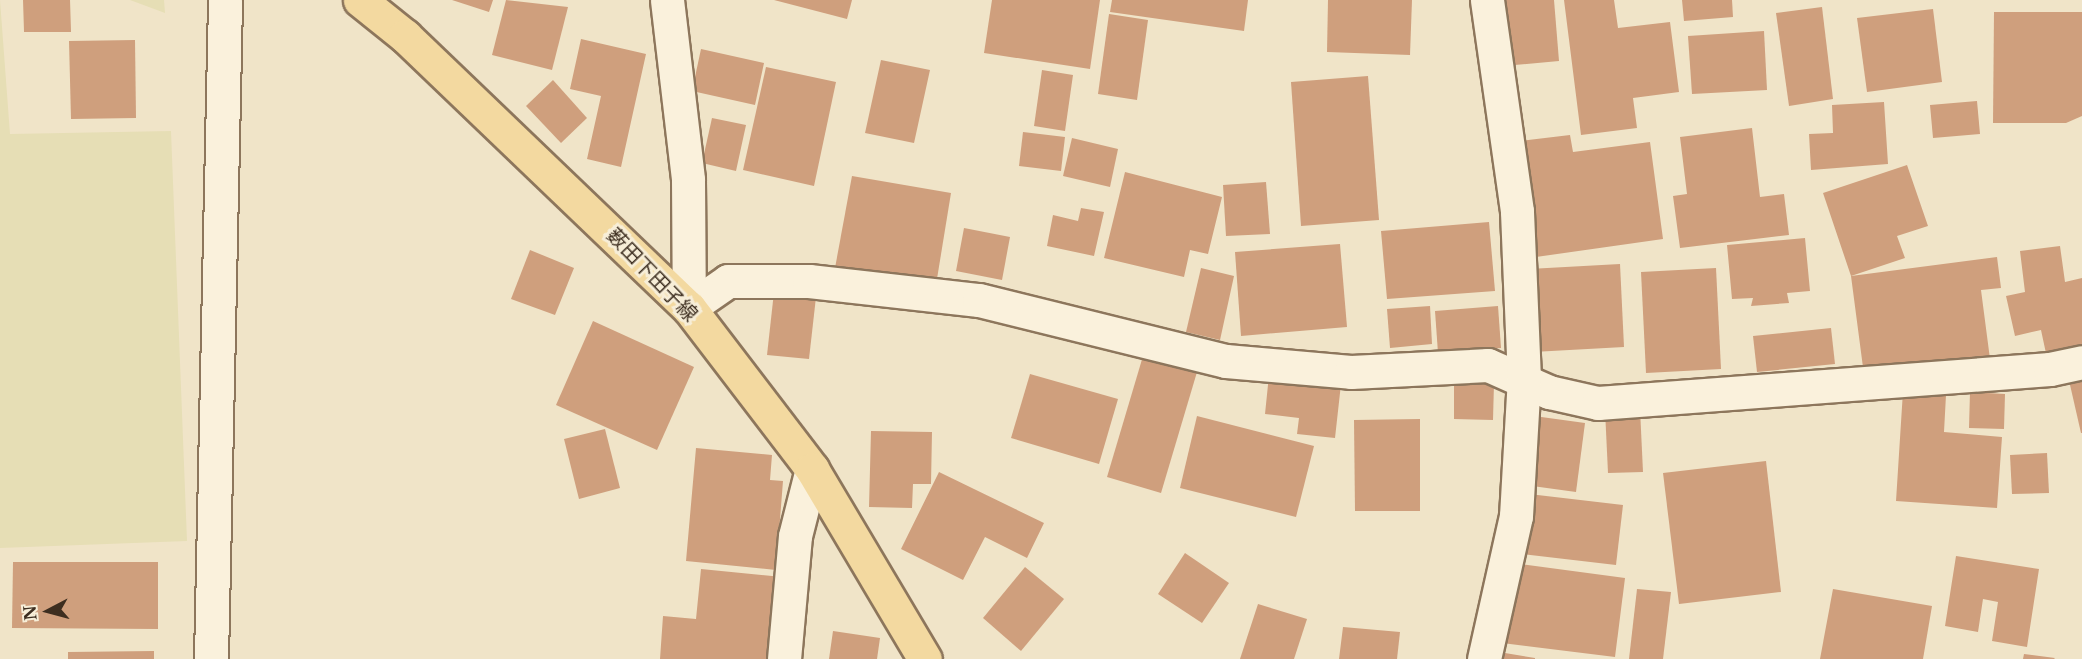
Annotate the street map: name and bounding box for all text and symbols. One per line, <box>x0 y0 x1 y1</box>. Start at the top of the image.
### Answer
street label: 薮田下田子線 <box>602 224 702 326</box>
north arrow <box>18 581 78 641</box>
text: N <box>19 604 41 621</box>

